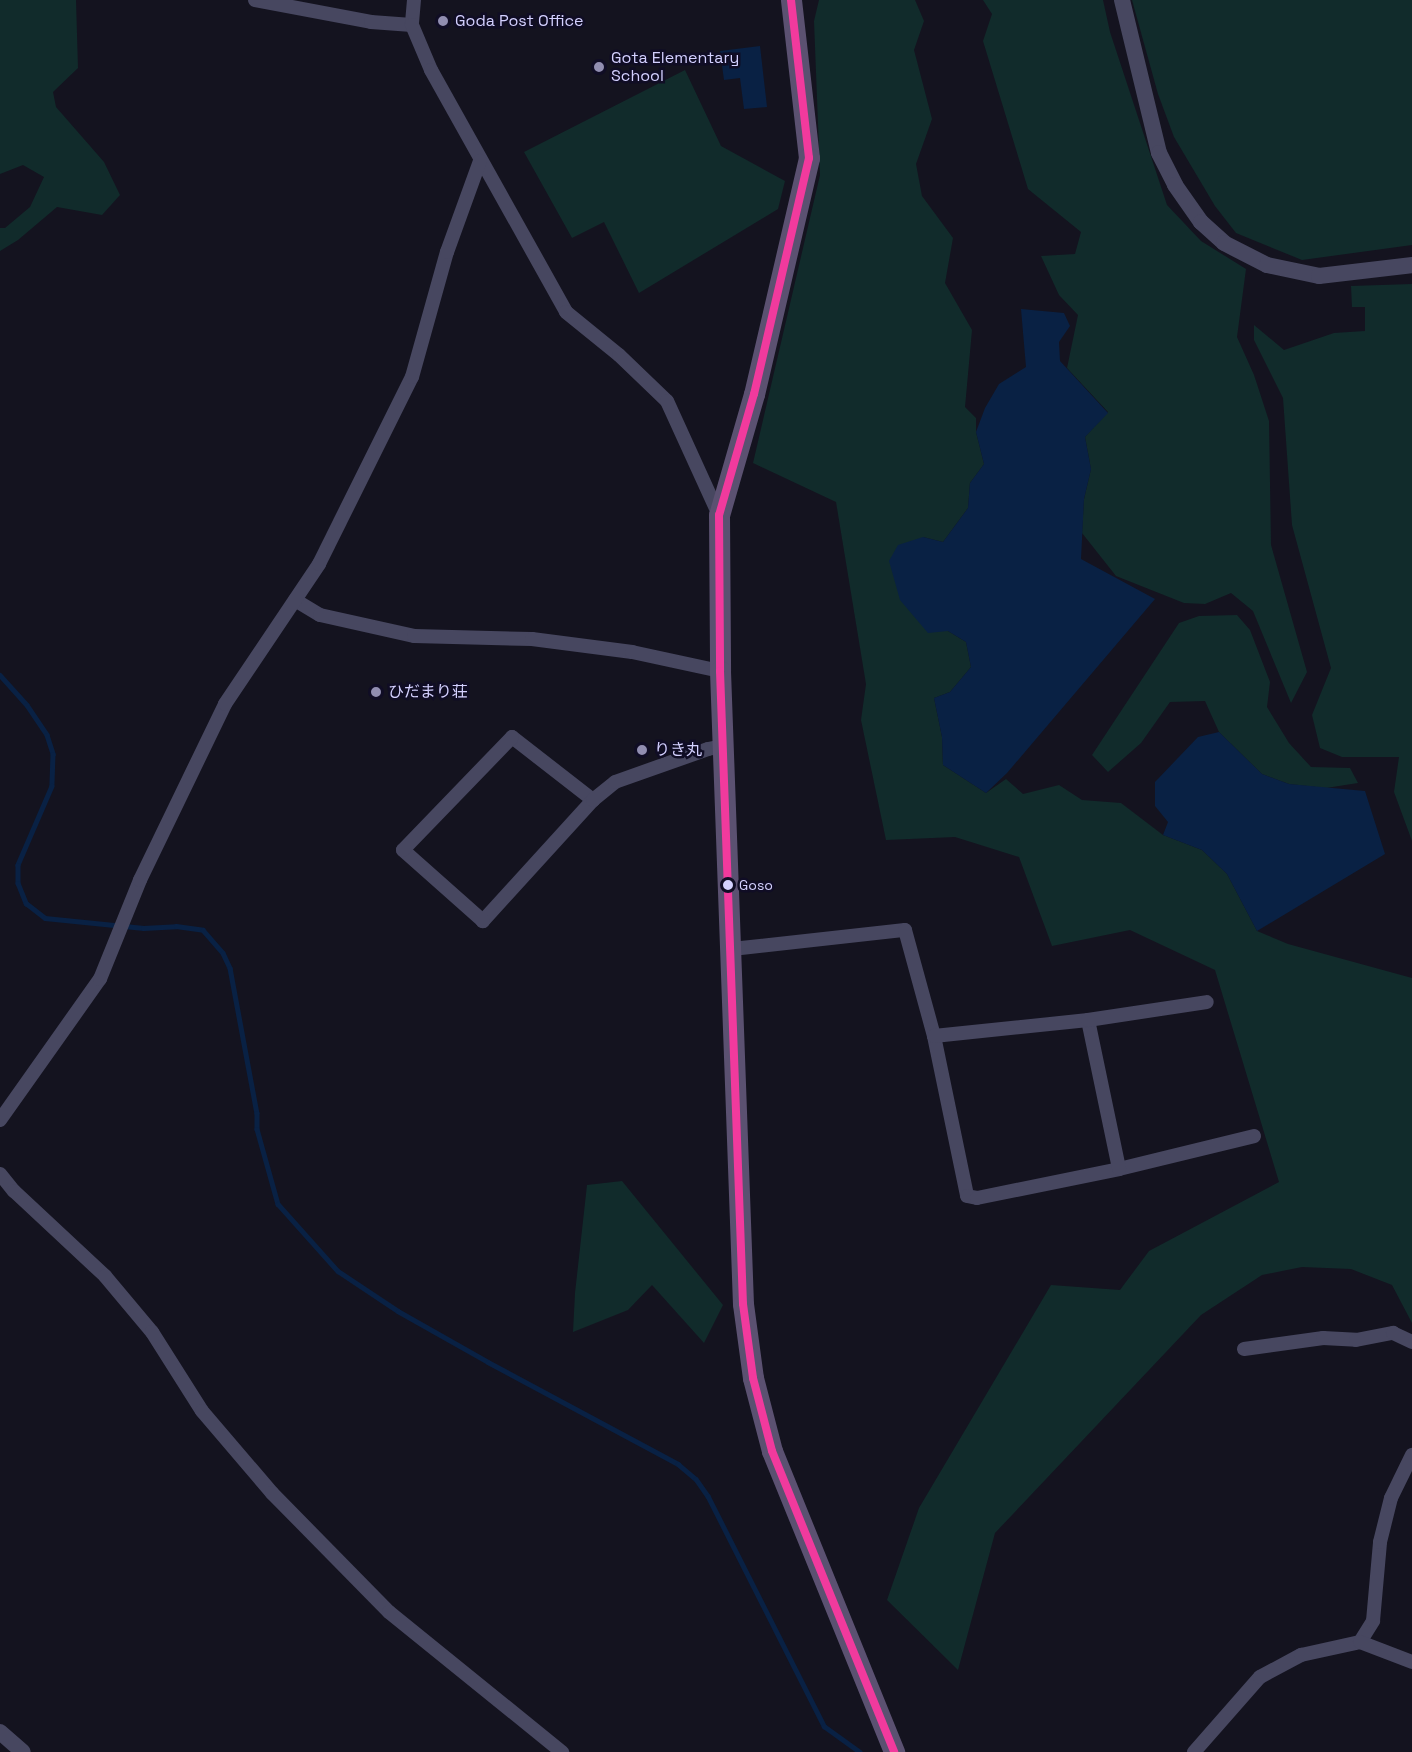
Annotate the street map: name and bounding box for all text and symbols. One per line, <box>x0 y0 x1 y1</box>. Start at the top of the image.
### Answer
place label: Goda Post Office <box>455 11 584 31</box>
marker: Goda Post Office <box>436 14 450 28</box>
place label: Gota Elementary School <box>611 48 739 86</box>
marker: Gota Elementary School <box>592 60 606 74</box>
place label: ひだまり荘 <box>388 682 468 702</box>
marker: ひだまり荘 <box>369 685 383 699</box>
place label: りき丸 <box>654 740 702 760</box>
marker: りき丸 <box>635 743 649 757</box>
place label: Goso <box>739 877 773 893</box>
marker: Goso <box>722 879 734 891</box>

